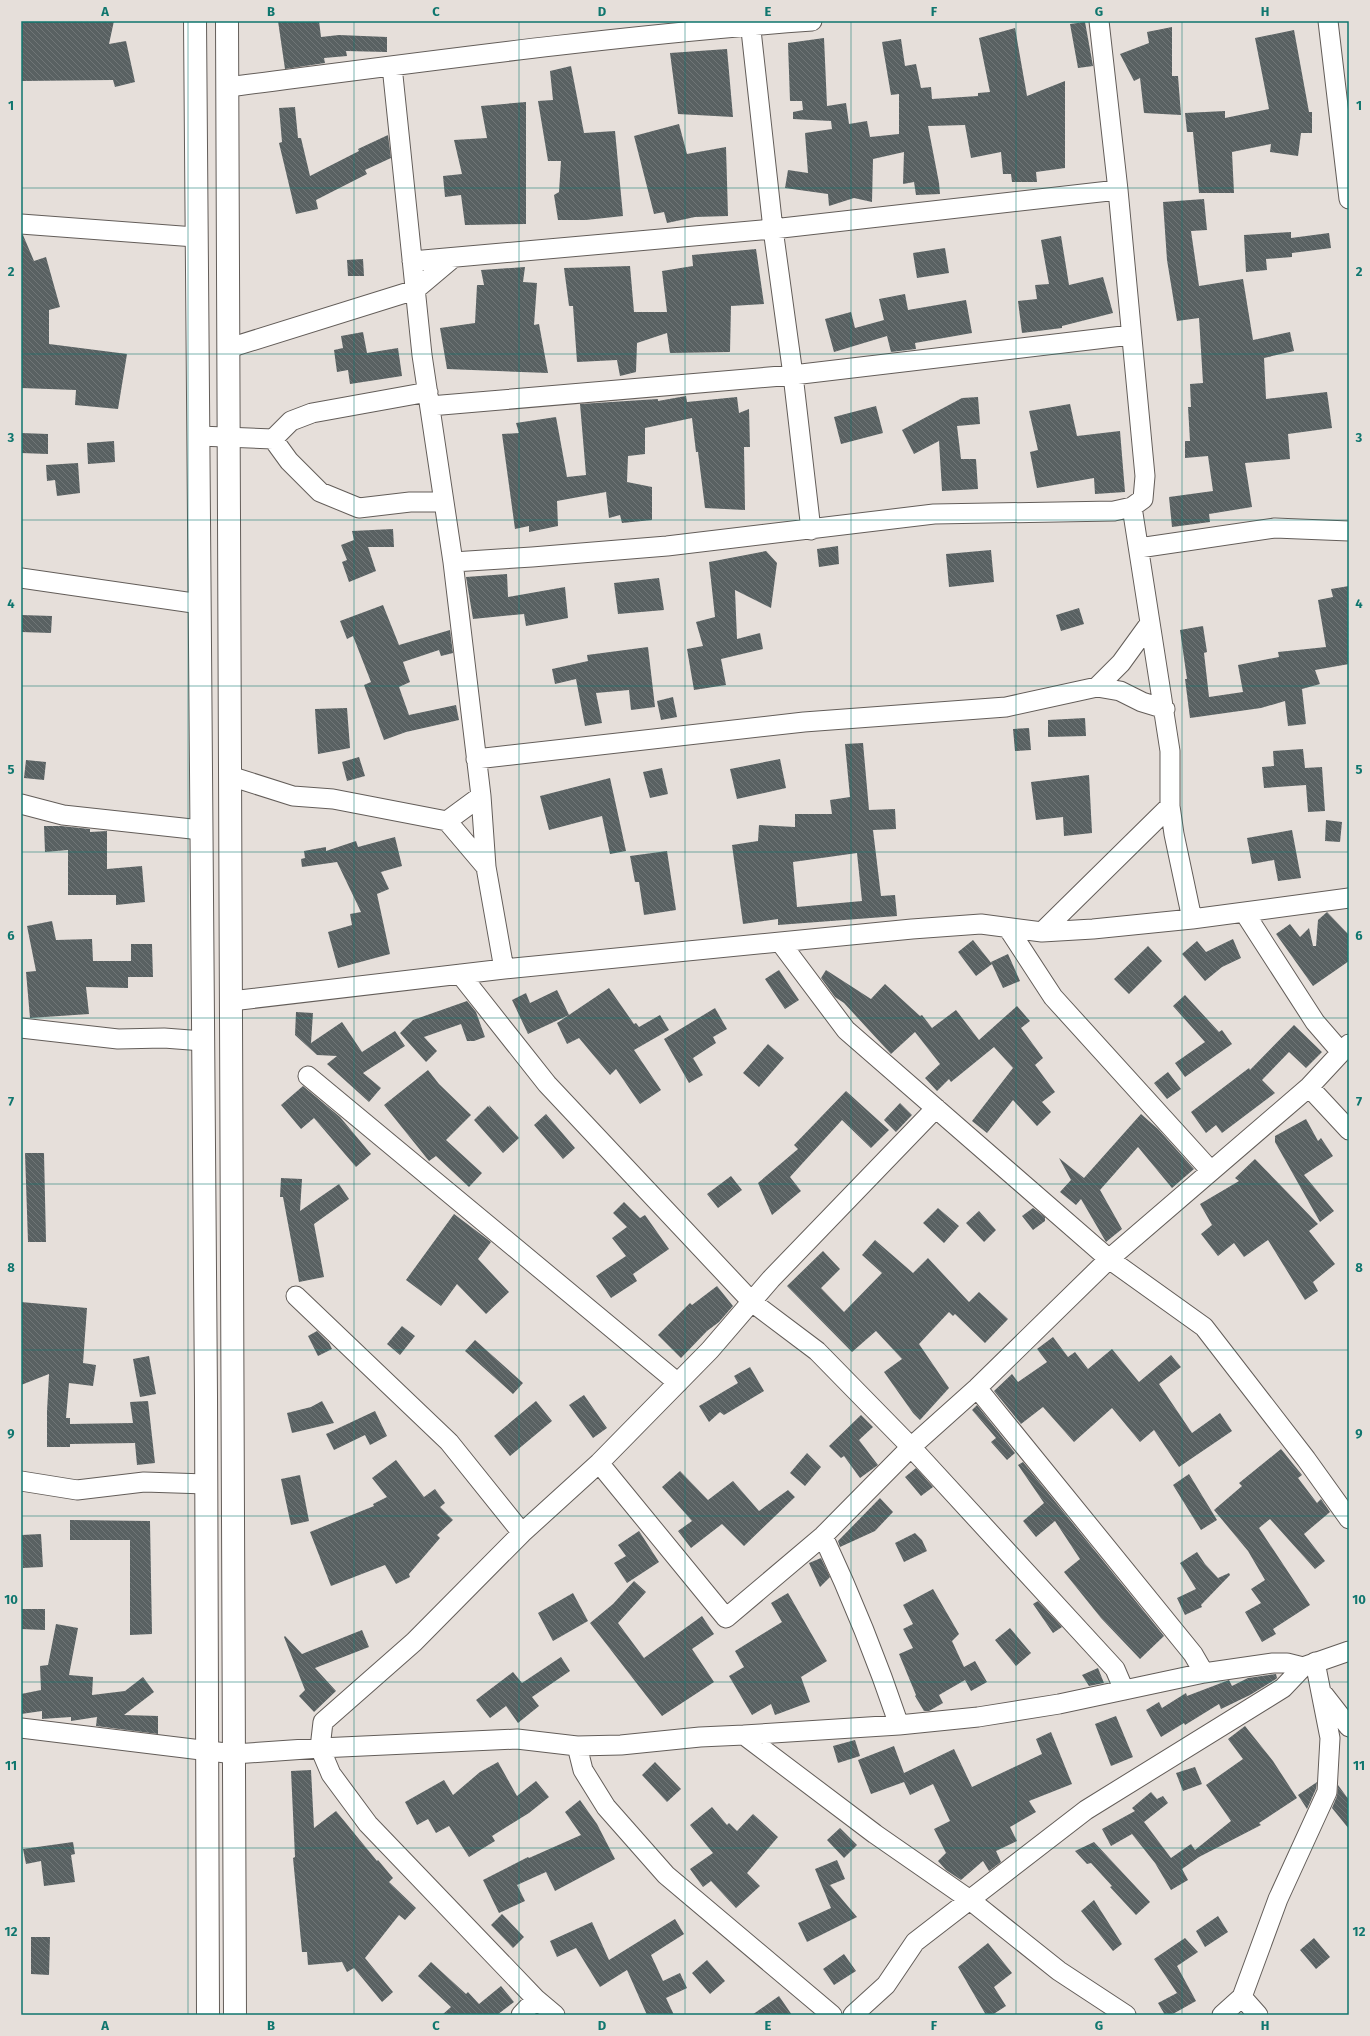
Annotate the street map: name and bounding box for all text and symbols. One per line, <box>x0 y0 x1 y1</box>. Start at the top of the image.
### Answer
text: A <box>100 4 109 19</box>
text: B <box>267 4 275 19</box>
text: C <box>432 4 440 19</box>
text: D <box>598 4 607 19</box>
text: E <box>765 4 772 19</box>
text: F <box>931 4 938 19</box>
text: G <box>1095 4 1103 19</box>
text: H <box>1261 4 1269 19</box>
text: 1 <box>8 98 14 113</box>
text: 1 <box>1356 98 1362 113</box>
text: 2 <box>8 264 15 279</box>
text: 2 <box>1356 264 1363 279</box>
text: 3 <box>7 430 15 445</box>
text: 3 <box>1355 430 1363 445</box>
text: 4 <box>7 596 15 611</box>
text: 4 <box>1355 596 1363 611</box>
text: 5 <box>8 762 15 777</box>
text: 5 <box>1356 762 1363 777</box>
text: 6 <box>7 928 15 943</box>
text: 6 <box>1355 928 1363 943</box>
text: 7 <box>8 1094 14 1109</box>
text: 7 <box>1356 1094 1362 1109</box>
text: 8 <box>7 1260 15 1275</box>
text: 8 <box>1355 1260 1363 1275</box>
text: 9 <box>7 1426 15 1441</box>
text: 9 <box>1355 1426 1363 1441</box>
text: 10 <box>4 1592 18 1607</box>
text: 10 <box>1352 1592 1366 1607</box>
text: 11 <box>5 1758 17 1773</box>
text: 11 <box>1353 1758 1365 1773</box>
text: 12 <box>5 1924 18 1939</box>
text: 12 <box>1353 1924 1366 1939</box>
text: A <box>100 2018 109 2033</box>
text: B <box>267 2018 275 2033</box>
text: C <box>432 2018 440 2033</box>
text: D <box>598 2018 607 2033</box>
text: E <box>765 2018 772 2033</box>
text: F <box>931 2018 938 2033</box>
text: G <box>1095 2018 1103 2033</box>
text: H <box>1261 2018 1269 2033</box>

